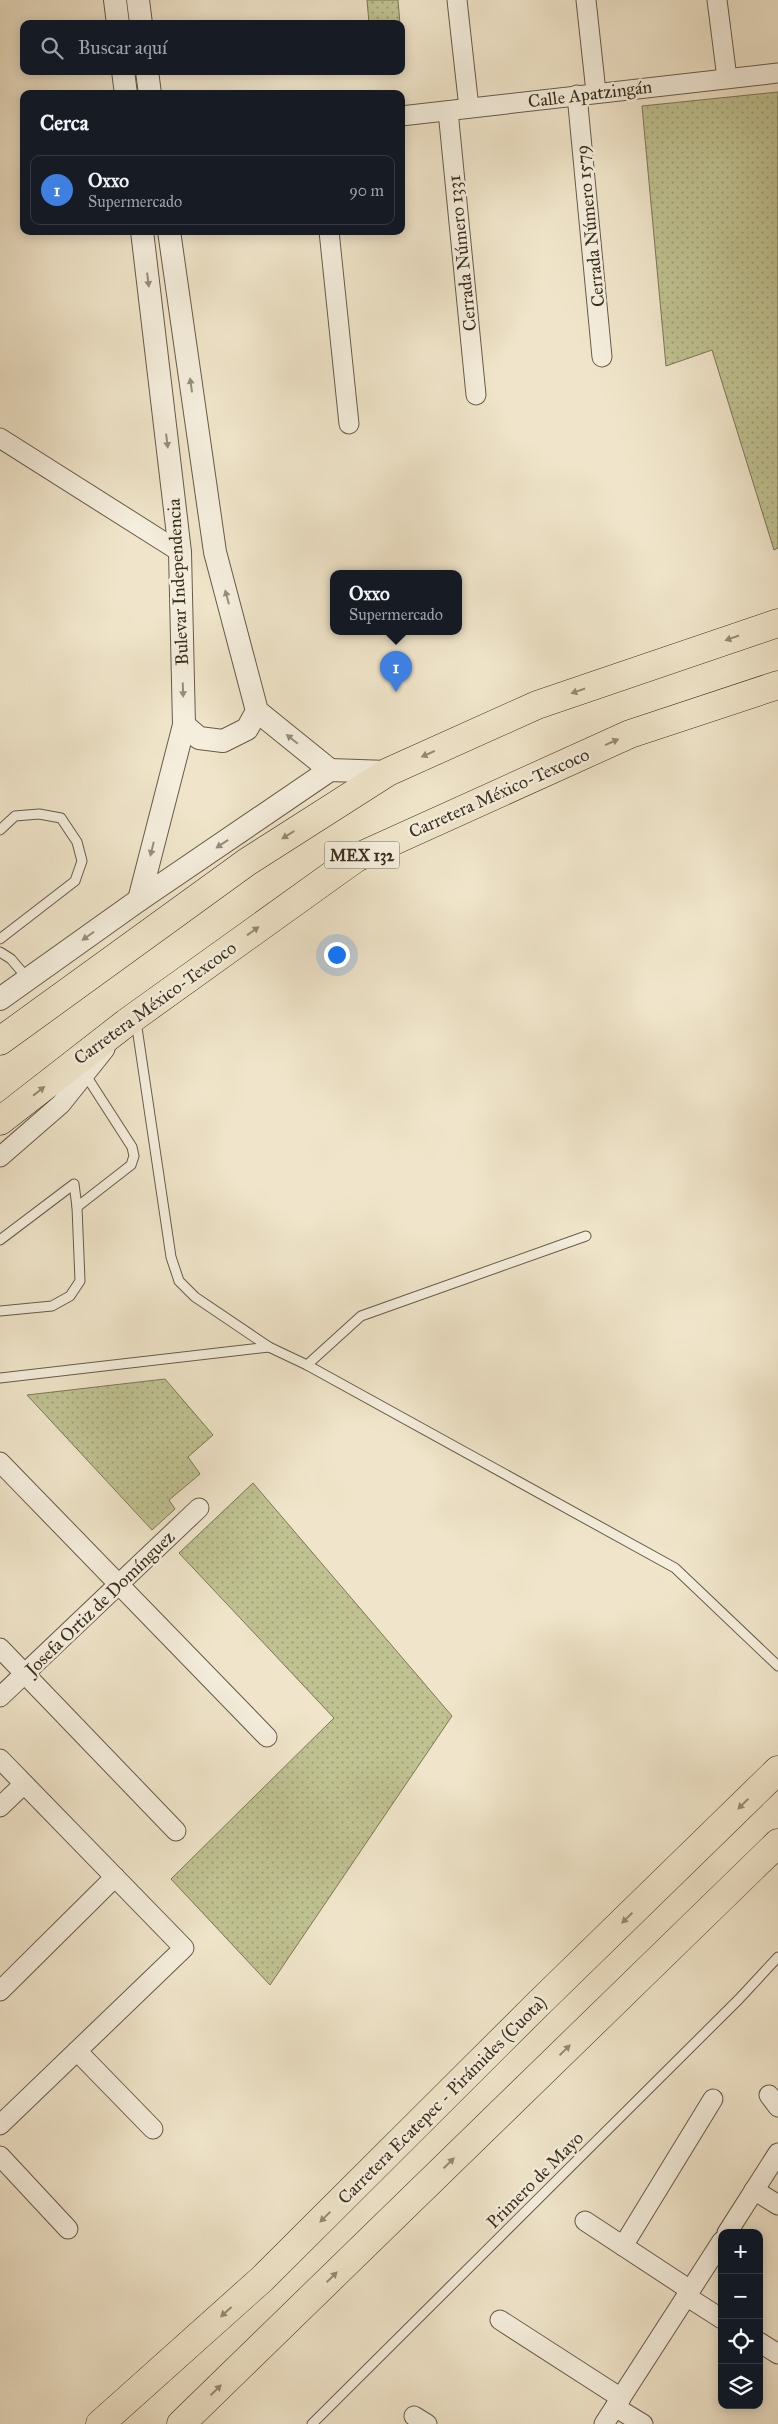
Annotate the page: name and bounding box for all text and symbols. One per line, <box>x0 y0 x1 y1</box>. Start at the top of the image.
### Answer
search box <box>20 20 405 75</box>
icon: search <box>38 34 66 62</box>
text: Buscar aquí <box>78 36 167 59</box>
street label: Calle Apatzingán <box>527 75 654 114</box>
text: Cerca <box>40 110 89 136</box>
street label: Cerrada Número 1579 <box>571 144 609 308</box>
text: Oxxo <box>88 169 129 192</box>
street label: Cerrada Número 1331 <box>443 174 481 332</box>
text: 1 <box>54 181 60 200</box>
text: 90 m <box>349 181 384 200</box>
text: Supermercado <box>88 192 182 211</box>
one-way arrow <box>144 272 152 288</box>
one-way arrow <box>187 377 195 393</box>
one-way arrow <box>163 433 171 449</box>
street label: Bulevar Independencia <box>163 498 193 666</box>
popup <box>330 570 462 635</box>
text: Oxxo <box>349 582 390 605</box>
one-way arrow <box>223 590 231 605</box>
text: Supermercado <box>349 605 443 624</box>
one-way arrow <box>724 635 739 643</box>
pin: 1 <box>380 651 412 692</box>
one-way arrow <box>179 683 187 699</box>
one-way arrow <box>570 687 585 695</box>
one-way arrow <box>286 734 299 745</box>
one-way arrow <box>605 738 619 746</box>
street label: Carretera México-Texcoco <box>405 743 593 843</box>
one-way arrow <box>421 750 435 758</box>
one-way arrow <box>282 830 295 840</box>
one-way arrow <box>215 839 229 849</box>
one-way arrow <box>148 841 156 856</box>
road number: MEX 132 <box>324 842 400 868</box>
one-way arrow <box>247 927 260 937</box>
one-way arrow <box>81 931 95 941</box>
street label: Carretera México-Texcoco <box>69 937 241 1069</box>
your location <box>324 942 350 968</box>
one-way arrow <box>32 1085 45 1096</box>
street label: Josefa Ortiz de Domínguez <box>19 1526 180 1682</box>
one-way arrow <box>737 1798 749 1810</box>
one-way arrow <box>621 1911 633 1923</box>
street label: Carretera Ecatepec - Pirámides (Cuota) <box>333 1991 552 2210</box>
one-way arrow <box>559 2044 571 2056</box>
street label: Primero de Mayo <box>482 2127 588 2233</box>
one-way arrow <box>443 2157 455 2169</box>
one-way arrow <box>319 2210 331 2222</box>
map controls <box>718 2229 763 2409</box>
button: + <box>718 2229 763 2274</box>
one-way arrow <box>326 2271 338 2283</box>
button: − <box>718 2274 763 2319</box>
one-way arrow <box>220 2306 232 2318</box>
button: locate <box>718 2319 763 2364</box>
button: layers <box>718 2364 763 2409</box>
one-way arrow <box>210 2384 222 2396</box>

